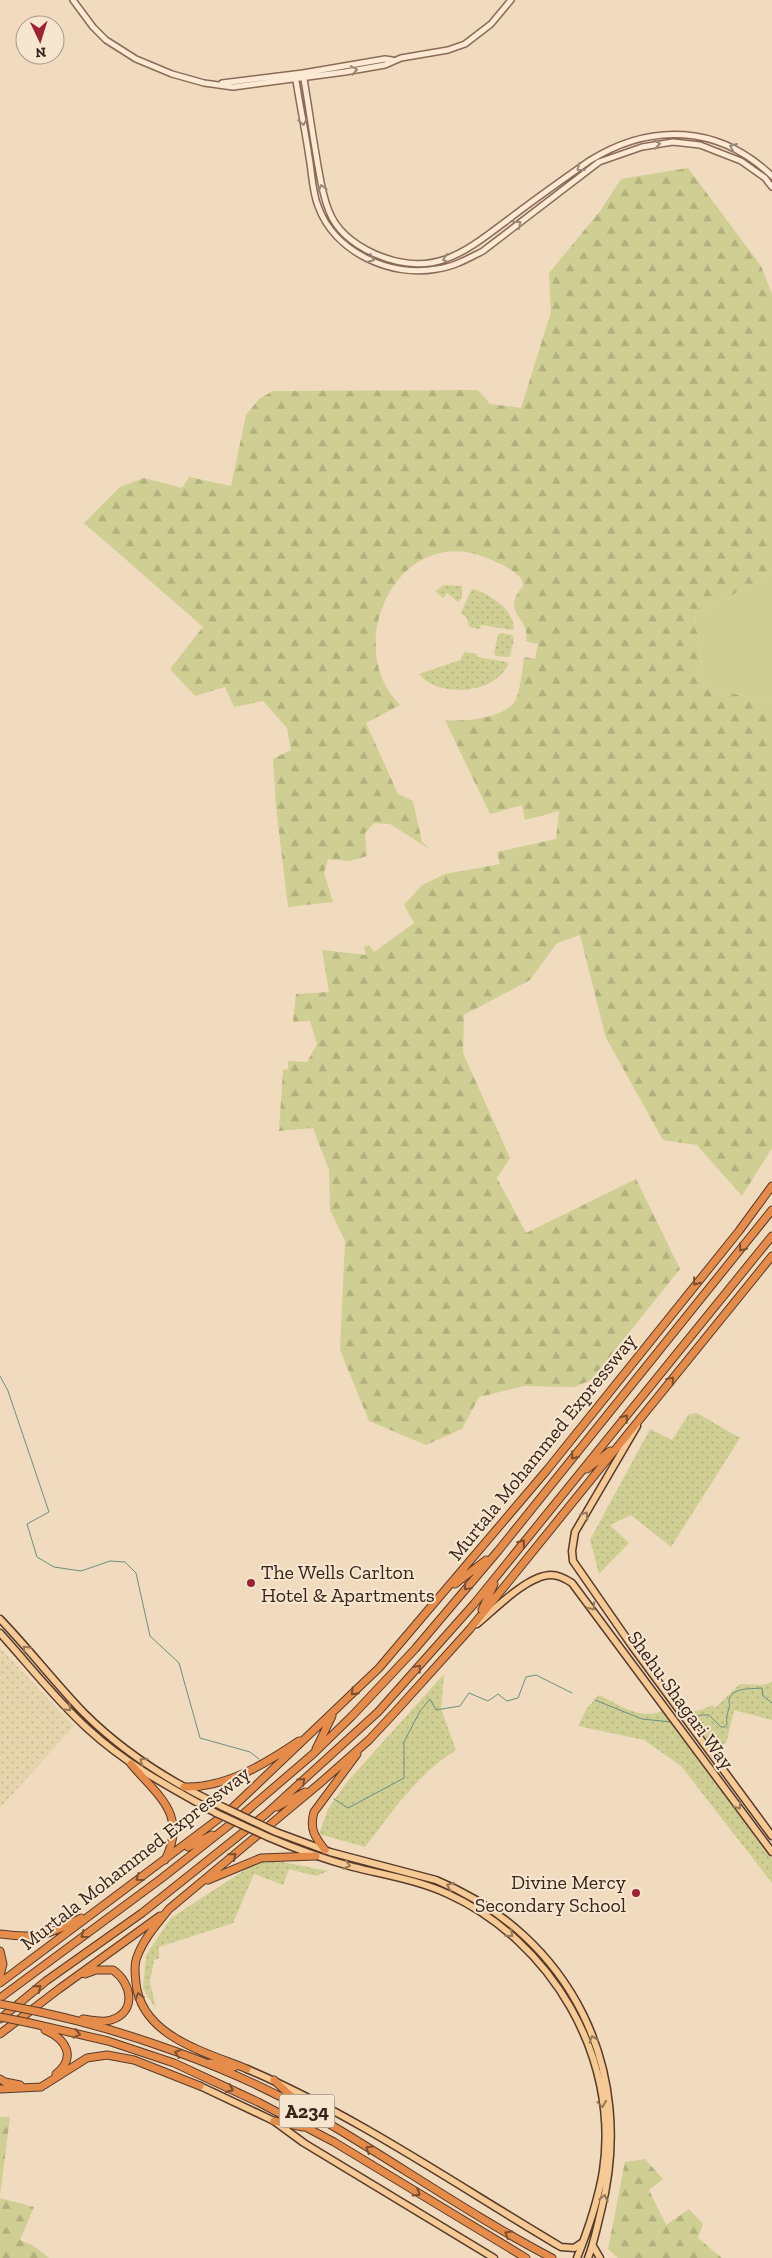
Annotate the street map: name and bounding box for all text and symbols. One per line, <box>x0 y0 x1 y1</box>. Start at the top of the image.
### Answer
north arrow <box>15 15 65 65</box>
text: N <box>35 44 47 61</box>
one-way arrow <box>349 66 358 76</box>
one-way arrow <box>297 119 308 127</box>
one-way arrow <box>653 139 661 150</box>
one-way arrow <box>729 143 738 153</box>
one-way arrow <box>576 162 586 171</box>
one-way arrow <box>317 184 328 193</box>
one-way arrow <box>512 221 521 229</box>
one-way arrow <box>366 253 375 264</box>
one-way arrow <box>443 254 451 264</box>
one-way arrow <box>739 1242 747 1251</box>
one-way arrow <box>694 1276 702 1285</box>
street label: Murtala Mohammed Expressway <box>443 1328 641 1565</box>
one-way arrow <box>665 1377 674 1386</box>
one-way arrow <box>620 1414 629 1423</box>
one-way arrow <box>571 1451 580 1460</box>
one-way arrow <box>579 1511 588 1521</box>
one-way arrow <box>517 1540 525 1549</box>
place label: The Wells Carlton Hotel & Apartments <box>261 1560 435 1607</box>
marker: The Wells Carlton Hotel & Apartments <box>245 1577 257 1589</box>
one-way arrow <box>464 1581 473 1590</box>
one-way arrow <box>586 1601 595 1611</box>
street label: Shehu Shagari Way <box>623 1626 740 1775</box>
one-way arrow <box>23 1645 32 1654</box>
one-way arrow <box>413 1665 421 1674</box>
one-way arrow <box>351 1686 360 1695</box>
one-way arrow <box>62 1702 71 1711</box>
one-way arrow <box>139 1758 149 1767</box>
street label: Murtala Mohammed Expressway <box>16 1761 255 1955</box>
one-way arrow <box>297 1778 306 1787</box>
one-way arrow <box>733 1800 741 1809</box>
one-way arrow <box>228 1853 237 1862</box>
one-way arrow <box>342 1859 351 1870</box>
place label: Divine Mercy Secondary School <box>475 1870 627 1917</box>
one-way arrow <box>136 1872 145 1881</box>
one-way arrow <box>446 1881 455 1892</box>
marker: Divine Mercy Secondary School <box>630 1887 642 1899</box>
one-way arrow <box>80 1929 90 1938</box>
one-way arrow <box>505 1929 514 1938</box>
one-way arrow <box>32 1985 41 1994</box>
one-way arrow <box>134 1992 144 2000</box>
one-way arrow <box>73 2028 82 2039</box>
one-way arrow <box>589 2035 599 2043</box>
one-way arrow <box>174 2049 182 2059</box>
one-way arrow <box>225 2082 234 2093</box>
road number: A234 <box>280 2094 334 2128</box>
one-way arrow <box>597 2099 607 2108</box>
one-way arrow <box>366 2146 375 2156</box>
one-way arrow <box>412 2187 421 2197</box>
one-way arrow <box>598 2194 609 2203</box>
one-way arrow <box>505 2230 514 2240</box>

